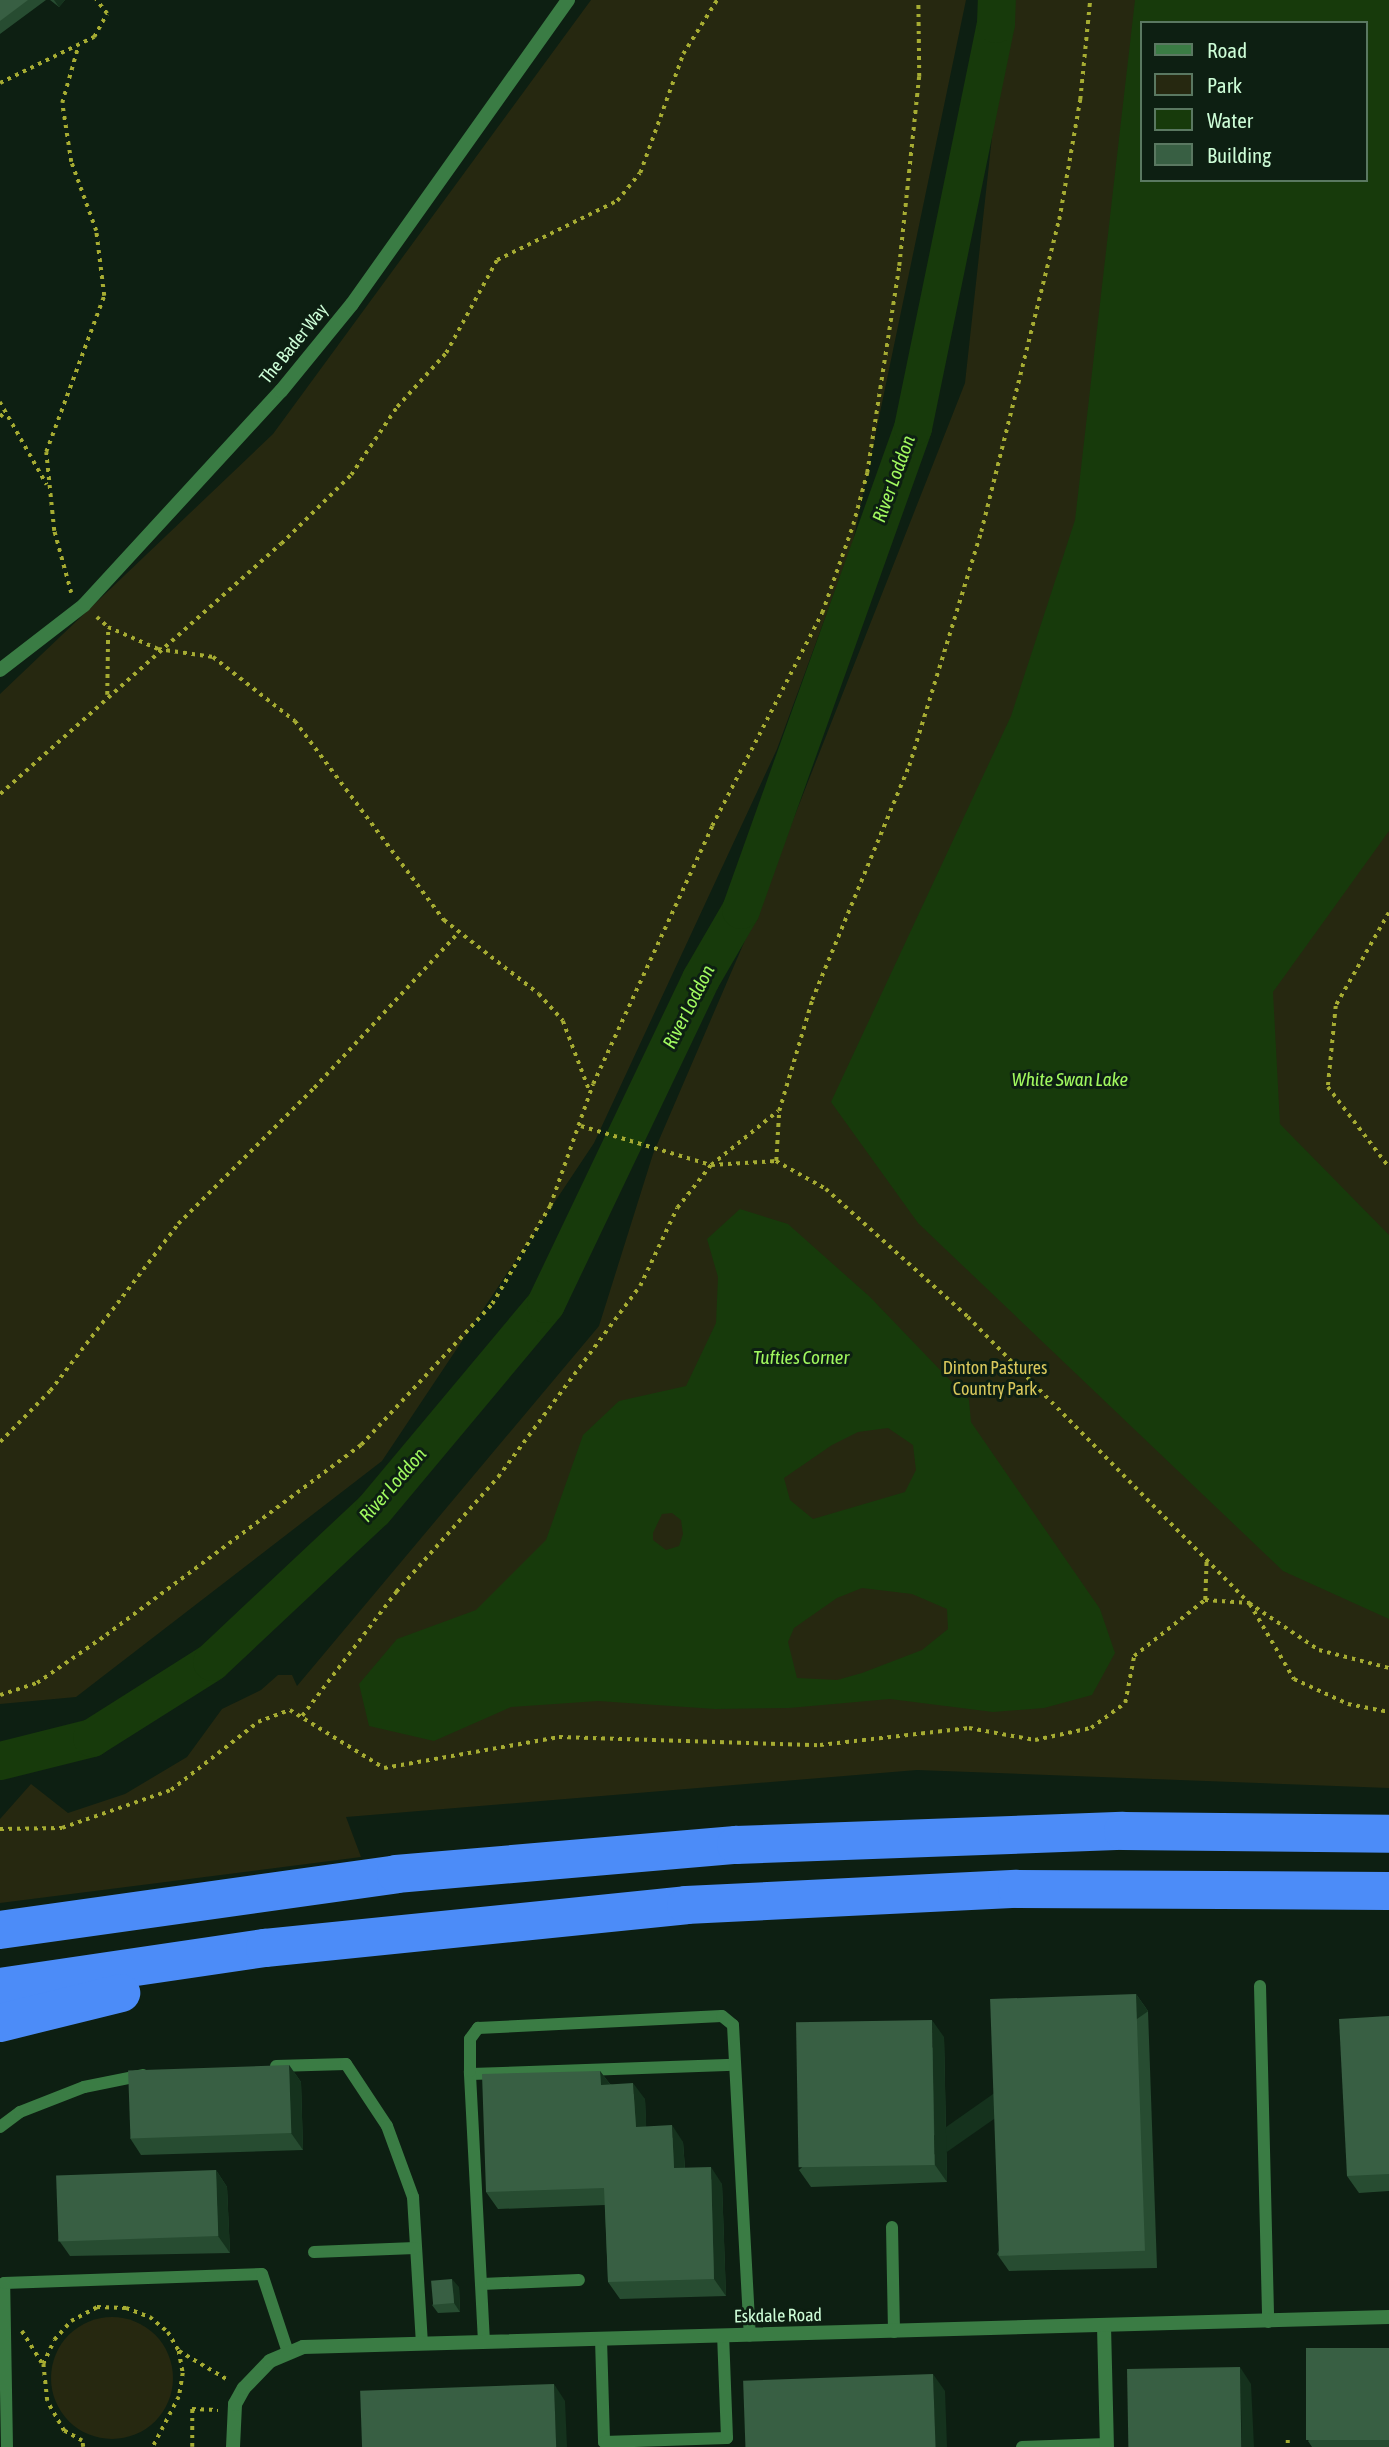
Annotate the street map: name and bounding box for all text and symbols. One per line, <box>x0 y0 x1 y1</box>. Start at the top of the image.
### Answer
legend <box>1140 21 1368 182</box>
text: Road <box>1207 38 1247 62</box>
text: Park <box>1207 73 1242 97</box>
text: Water <box>1207 108 1253 132</box>
text: Building <box>1207 143 1271 167</box>
street label: The Bader Way <box>255 300 333 388</box>
water label: River Loddon <box>868 432 920 526</box>
water label: River Loddon <box>658 961 720 1053</box>
water label: White Swan Lake <box>1012 1069 1128 1091</box>
water label: Tufties Corner <box>753 1347 849 1369</box>
park label: Dinton Pastures Country Park <box>943 1358 1047 1400</box>
water label: River Loddon <box>355 1443 431 1527</box>
street label: Eskdale Road <box>734 2304 822 2328</box>

